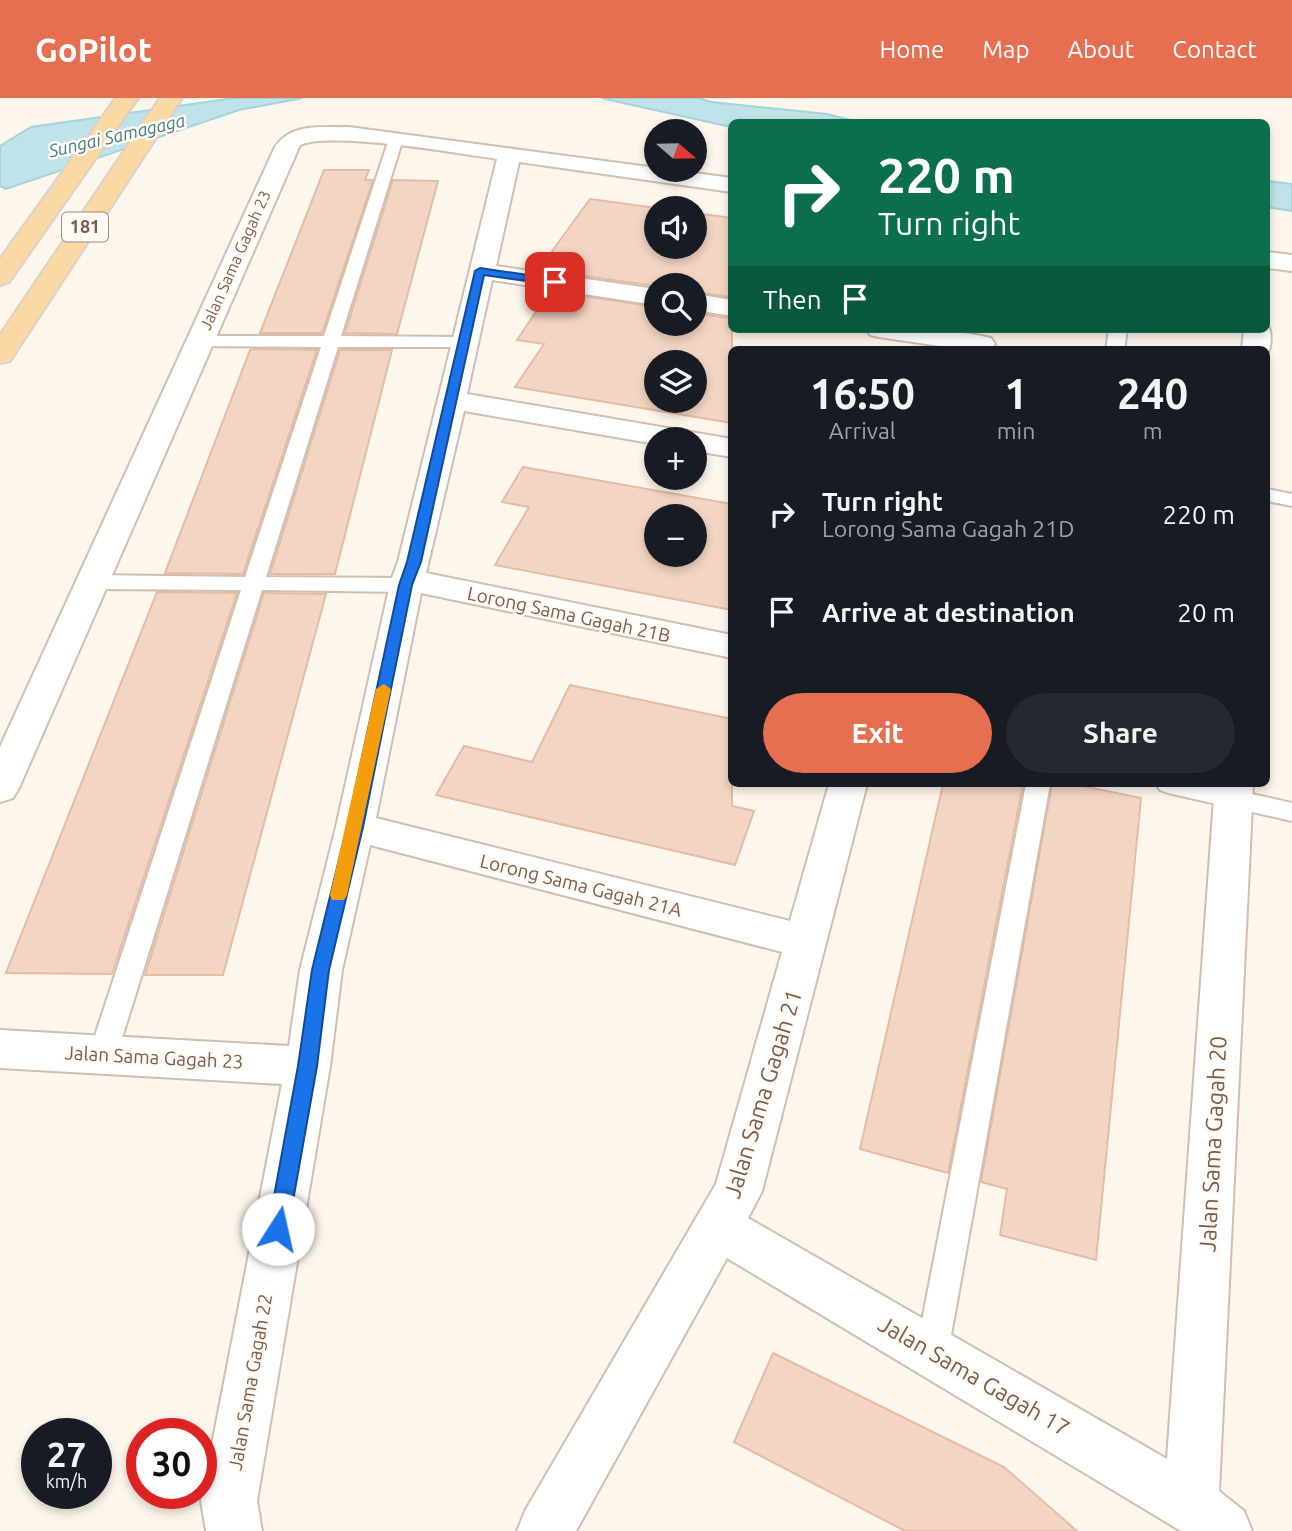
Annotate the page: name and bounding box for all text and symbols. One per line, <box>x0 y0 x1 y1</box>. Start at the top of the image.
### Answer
text: GoPilot <box>35 31 152 68</box>
text: Home <box>879 36 944 63</box>
text: Map <box>982 36 1029 63</box>
text: About <box>1067 36 1134 63</box>
text: Contact <box>1172 36 1257 63</box>
water label: Sungai Samagaga <box>46 110 187 161</box>
north arrow <box>644 119 707 182</box>
map controls <box>644 119 707 567</box>
icon: right <box>763 147 854 238</box>
text: 220 m <box>878 147 1015 202</box>
street label: Jalan Sama Gagah 23 <box>196 187 274 333</box>
button: sound <box>644 196 707 259</box>
text: Turn right <box>878 205 1020 241</box>
road number: 181 <box>62 212 108 242</box>
pin <box>525 252 585 312</box>
icon: arrive <box>536 263 574 301</box>
button: search <box>644 273 707 336</box>
icon: arrive <box>836 280 874 318</box>
text: Then <box>763 285 822 314</box>
button: layers <box>644 350 707 413</box>
text: 16:50 <box>810 370 915 417</box>
text: 1 <box>1004 370 1028 417</box>
text: 240 <box>1117 370 1188 417</box>
text: Arrival <box>829 418 896 443</box>
text: min <box>997 418 1035 443</box>
text: m <box>1143 418 1163 443</box>
button: + <box>644 427 707 490</box>
text: Turn right <box>822 487 943 516</box>
icon: right <box>763 495 801 533</box>
text: 220 m <box>1163 500 1235 529</box>
button: − <box>644 504 707 567</box>
text: Lorong Sama Gagah 21D <box>822 516 1074 541</box>
street label: Lorong Sama Gagah 21B <box>465 582 673 646</box>
icon: arrive <box>763 593 801 631</box>
text: Arrive at destination <box>822 598 1075 627</box>
text: 20 m <box>1177 598 1235 627</box>
button: Exit <box>763 693 992 773</box>
button: Share <box>1006 693 1235 773</box>
street label: Lorong Sama Gagah 21A <box>478 849 685 921</box>
street label: Jalan Sama Gagah 21 <box>719 987 806 1201</box>
street label: Jalan Sama Gagah 20 <box>1194 1035 1231 1253</box>
street label: Jalan Sama Gagah 23 <box>64 1041 244 1073</box>
position arrow <box>241 1192 315 1266</box>
street label: Jalan Sama Gagah 22 <box>224 1292 276 1472</box>
street label: Jalan Sama Gagah 17 <box>874 1311 1074 1441</box>
speed limit sign: 30 <box>126 1418 217 1509</box>
text: 27 <box>47 1434 86 1474</box>
text: km/h <box>46 1471 87 1491</box>

